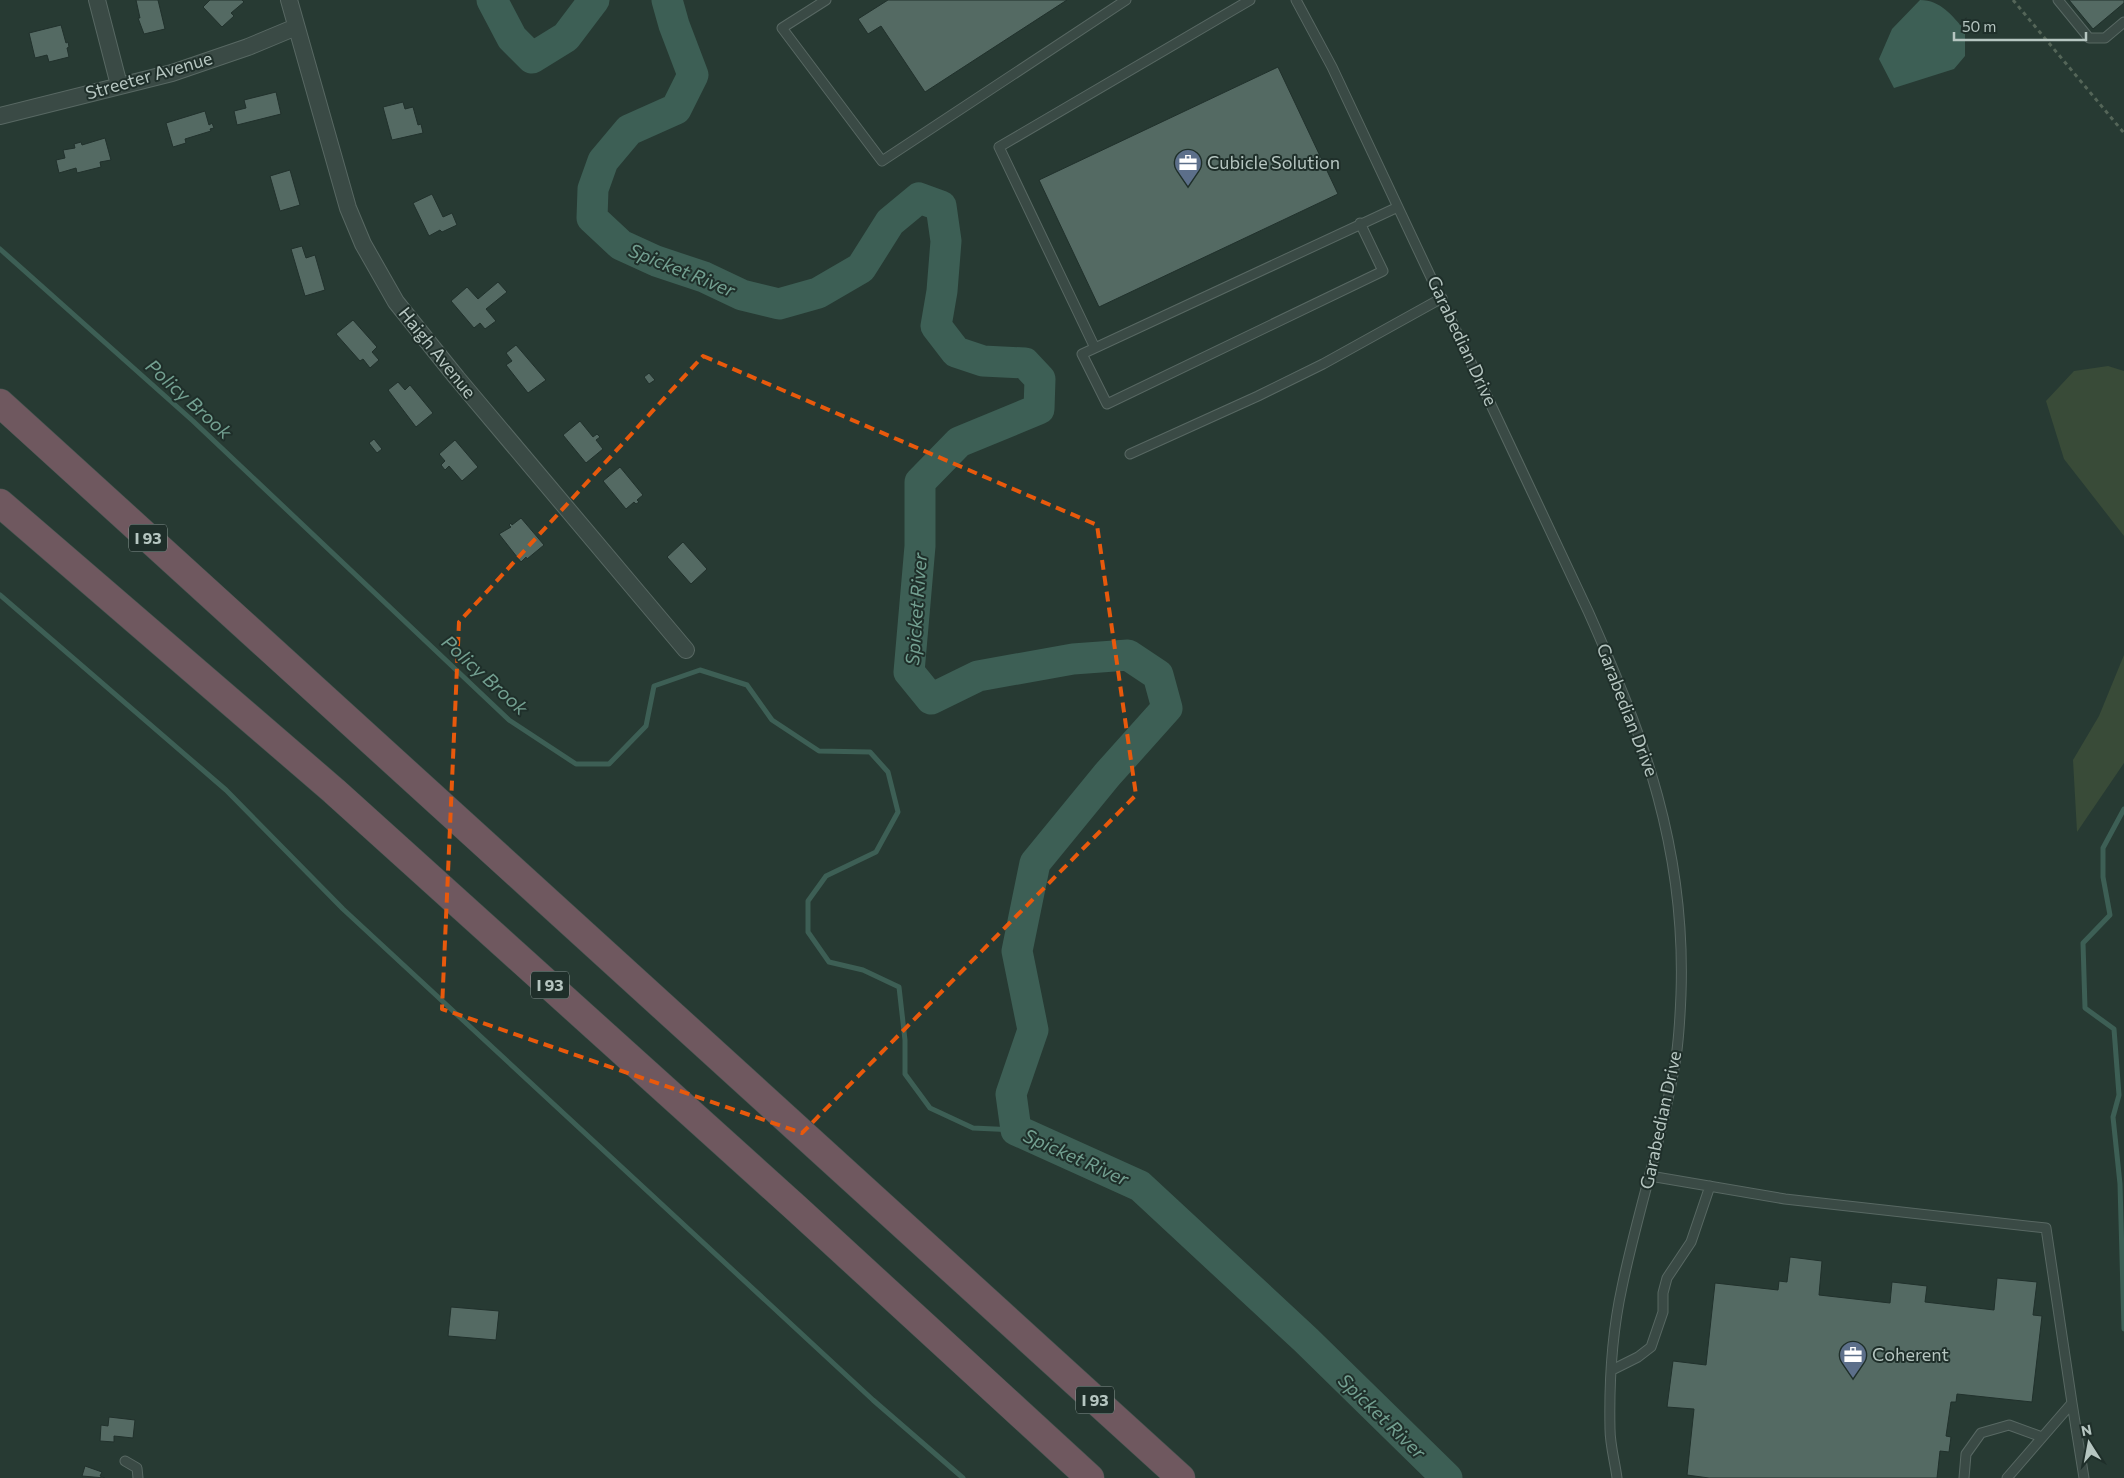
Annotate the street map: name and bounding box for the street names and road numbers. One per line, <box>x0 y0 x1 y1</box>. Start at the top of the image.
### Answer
street label: Streeter Avenue <box>83 46 215 104</box>
street label: Garabedian Drive <box>1423 272 1503 409</box>
street label: Haigh Avenue <box>394 302 481 402</box>
road number: I 93 <box>129 524 167 552</box>
street label: Garabedian Drive <box>1592 640 1663 779</box>
road number: I 93 <box>531 972 569 998</box>
street label: Garabedian Drive <box>1635 1049 1685 1191</box>
road number: I 93 <box>1076 1386 1114 1414</box>

